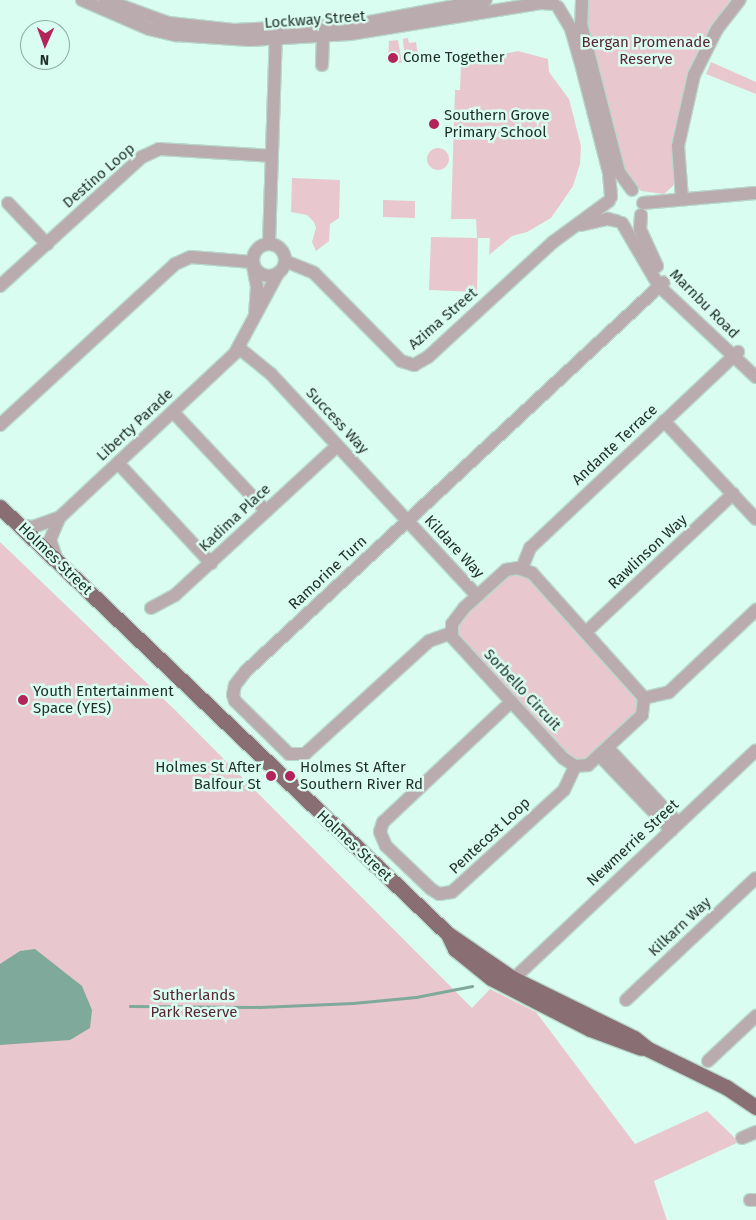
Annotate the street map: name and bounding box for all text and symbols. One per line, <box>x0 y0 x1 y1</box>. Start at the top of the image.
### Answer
street label: Lockway Street <box>264 7 366 33</box>
north arrow <box>20 20 70 70</box>
park label: Bergan Promenade Reserve <box>582 33 710 68</box>
place label: Come Together <box>403 49 504 67</box>
text: N <box>40 51 49 68</box>
marker: Come Together <box>387 52 399 64</box>
place label: Southern Grove Primary School <box>444 106 550 141</box>
marker: Southern Grove Primary School <box>428 118 440 130</box>
street label: Destino Loop <box>59 140 139 212</box>
street label: Marnbu Road <box>666 266 742 342</box>
street label: Azima Street <box>405 284 481 354</box>
street label: Success Way <box>302 384 372 458</box>
street label: Liberty Parade <box>93 385 177 465</box>
street label: Andante Terrace <box>569 401 661 489</box>
street label: Kadima Place <box>196 480 274 556</box>
street label: Rawlinson Way <box>605 511 691 593</box>
street label: Kildare Way <box>420 512 488 582</box>
street label: Holmes Street <box>14 519 96 599</box>
street label: Ramorine Turn <box>285 532 371 614</box>
street label: Sorbello Circuit <box>480 646 564 734</box>
place label: Youth Entertainment Space (YES) <box>33 682 174 717</box>
marker: Youth Entertainment Space (YES) <box>17 694 29 706</box>
place label: Holmes St After Balfour St <box>155 758 261 793</box>
place label: Holmes St After Southern River Rd <box>300 758 423 793</box>
marker: Holmes St After Balfour St <box>265 770 277 782</box>
marker: Holmes St After Southern River Rd <box>284 770 296 782</box>
street label: Pentecost Loop <box>446 794 534 878</box>
street label: Newmerrie Street <box>583 796 683 890</box>
street label: Holmes Street <box>313 807 395 885</box>
street label: Kilkarn Way <box>645 894 715 960</box>
park label: Sutherlands Park Reserve <box>151 986 237 1021</box>

